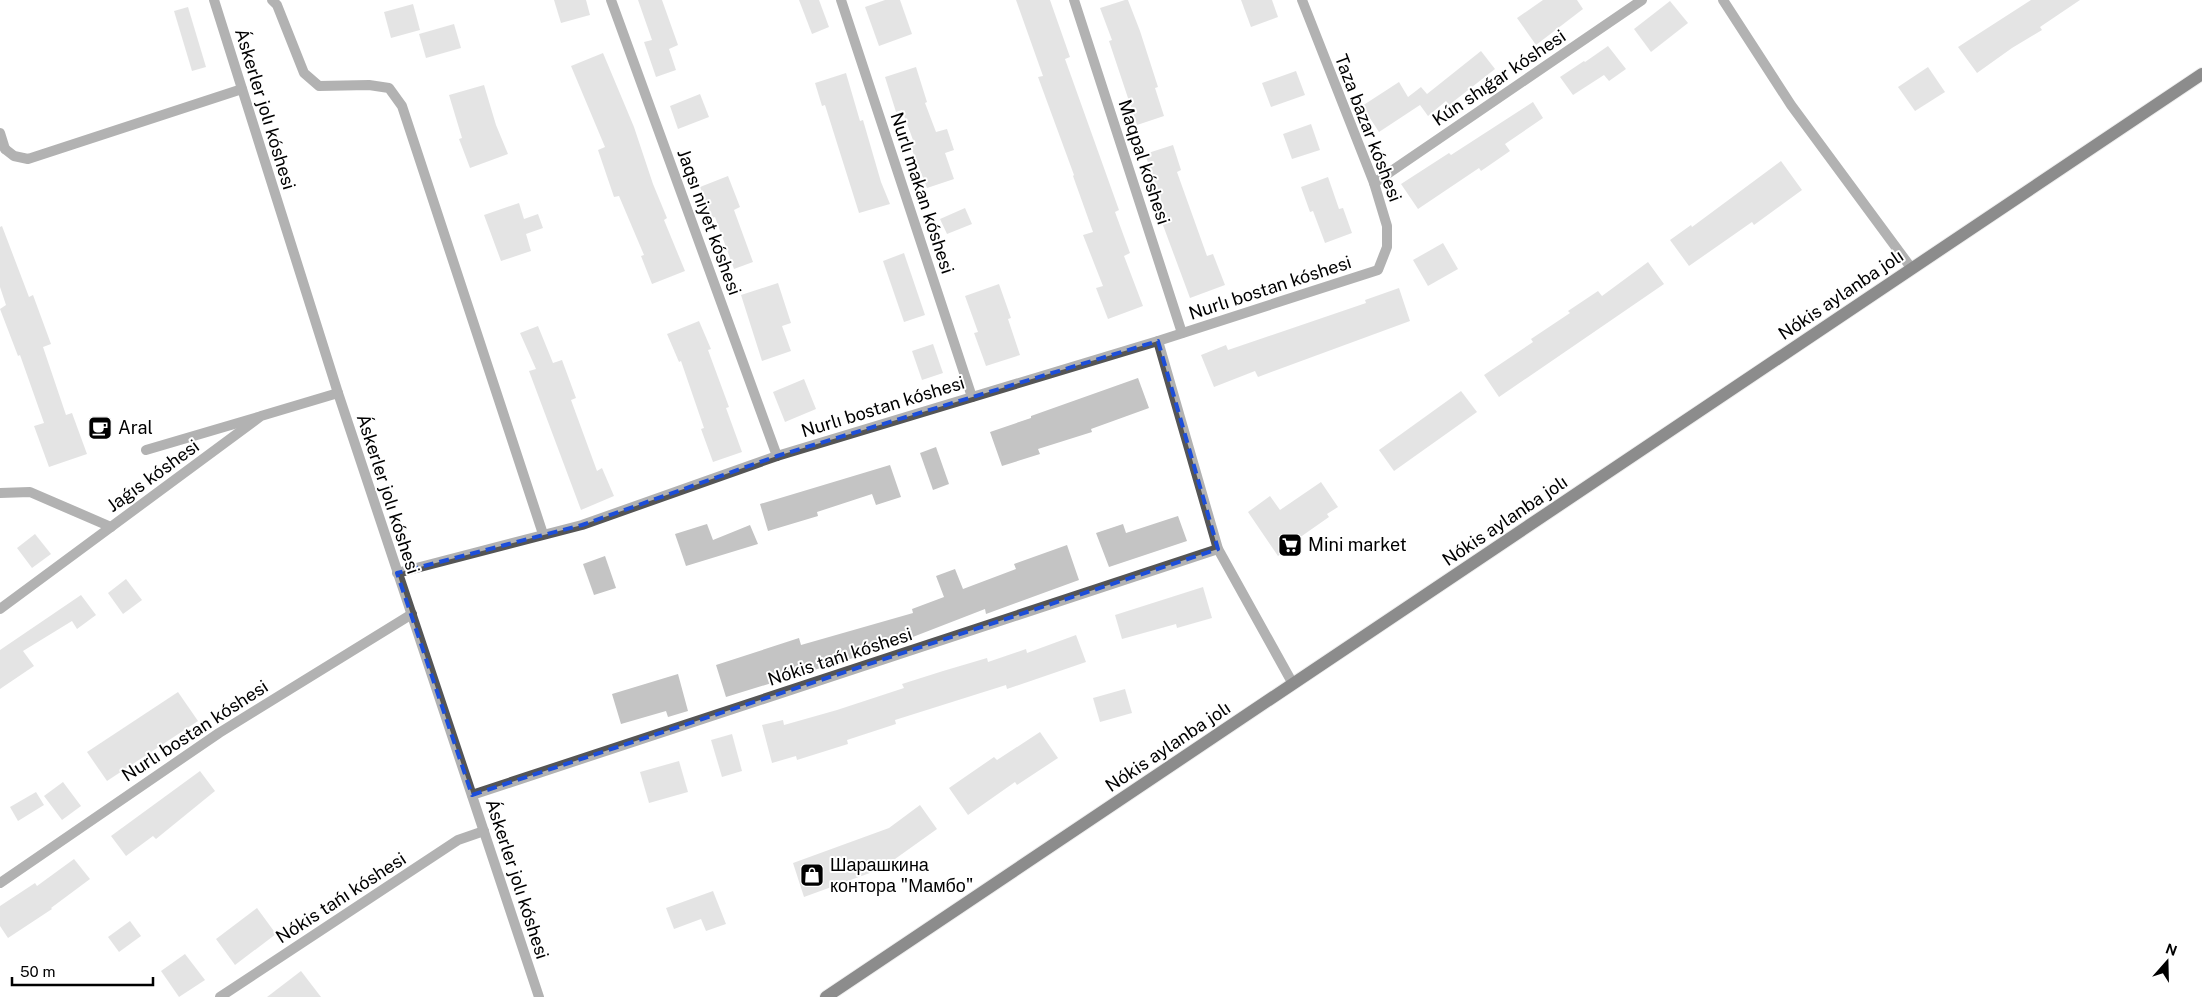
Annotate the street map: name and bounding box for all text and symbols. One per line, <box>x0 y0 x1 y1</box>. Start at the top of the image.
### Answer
street label: Kún shıǵar kóshesi <box>1428 25 1569 130</box>
street label: Áskerler jolı kóshesi <box>231 26 301 192</box>
street label: Taza bazar kóshesi <box>1331 51 1406 205</box>
street label: Maqpal kóshesi <box>1114 97 1175 227</box>
street label: Nurlı makan kóshesi <box>886 110 958 276</box>
street label: Jaqsı niyet kóshesi <box>673 146 746 298</box>
street label: Nókis aylanba jolı <box>1774 245 1907 344</box>
street label: Nurlı bostan kóshesi <box>1186 251 1354 324</box>
street label: Nurlı bostan kóshesi <box>799 372 967 441</box>
street label: Áskerler jolı kóshesi <box>353 411 425 577</box>
cafe icon: Aral <box>87 415 113 441</box>
place label: Aral <box>118 417 153 438</box>
street label: Jaǵıs kóshesi <box>102 435 203 516</box>
street label: Nókis aylanba jolı <box>1438 471 1571 570</box>
supermarket icon: Mini market <box>1277 532 1303 558</box>
place label: Mini market <box>1308 534 1407 555</box>
street label: Nókis tańı kóshesi <box>765 623 915 690</box>
street label: Nurlı bostan kóshesi <box>118 676 272 786</box>
street label: Nókis aylanba jolı <box>1101 697 1234 796</box>
street label: Áskerler jolı kóshesi <box>482 796 554 962</box>
street label: Nókis tańı kóshesi <box>272 848 410 947</box>
place label: Шарашкина контора "Мамбо" <box>830 854 974 896</box>
shop icon: Шарашкина контора "Мамбо" <box>799 862 825 888</box>
north arrow <box>2142 937 2192 987</box>
text: N <box>2164 940 2179 959</box>
scale bar <box>12 954 154 986</box>
text: 50 m <box>20 963 55 980</box>

